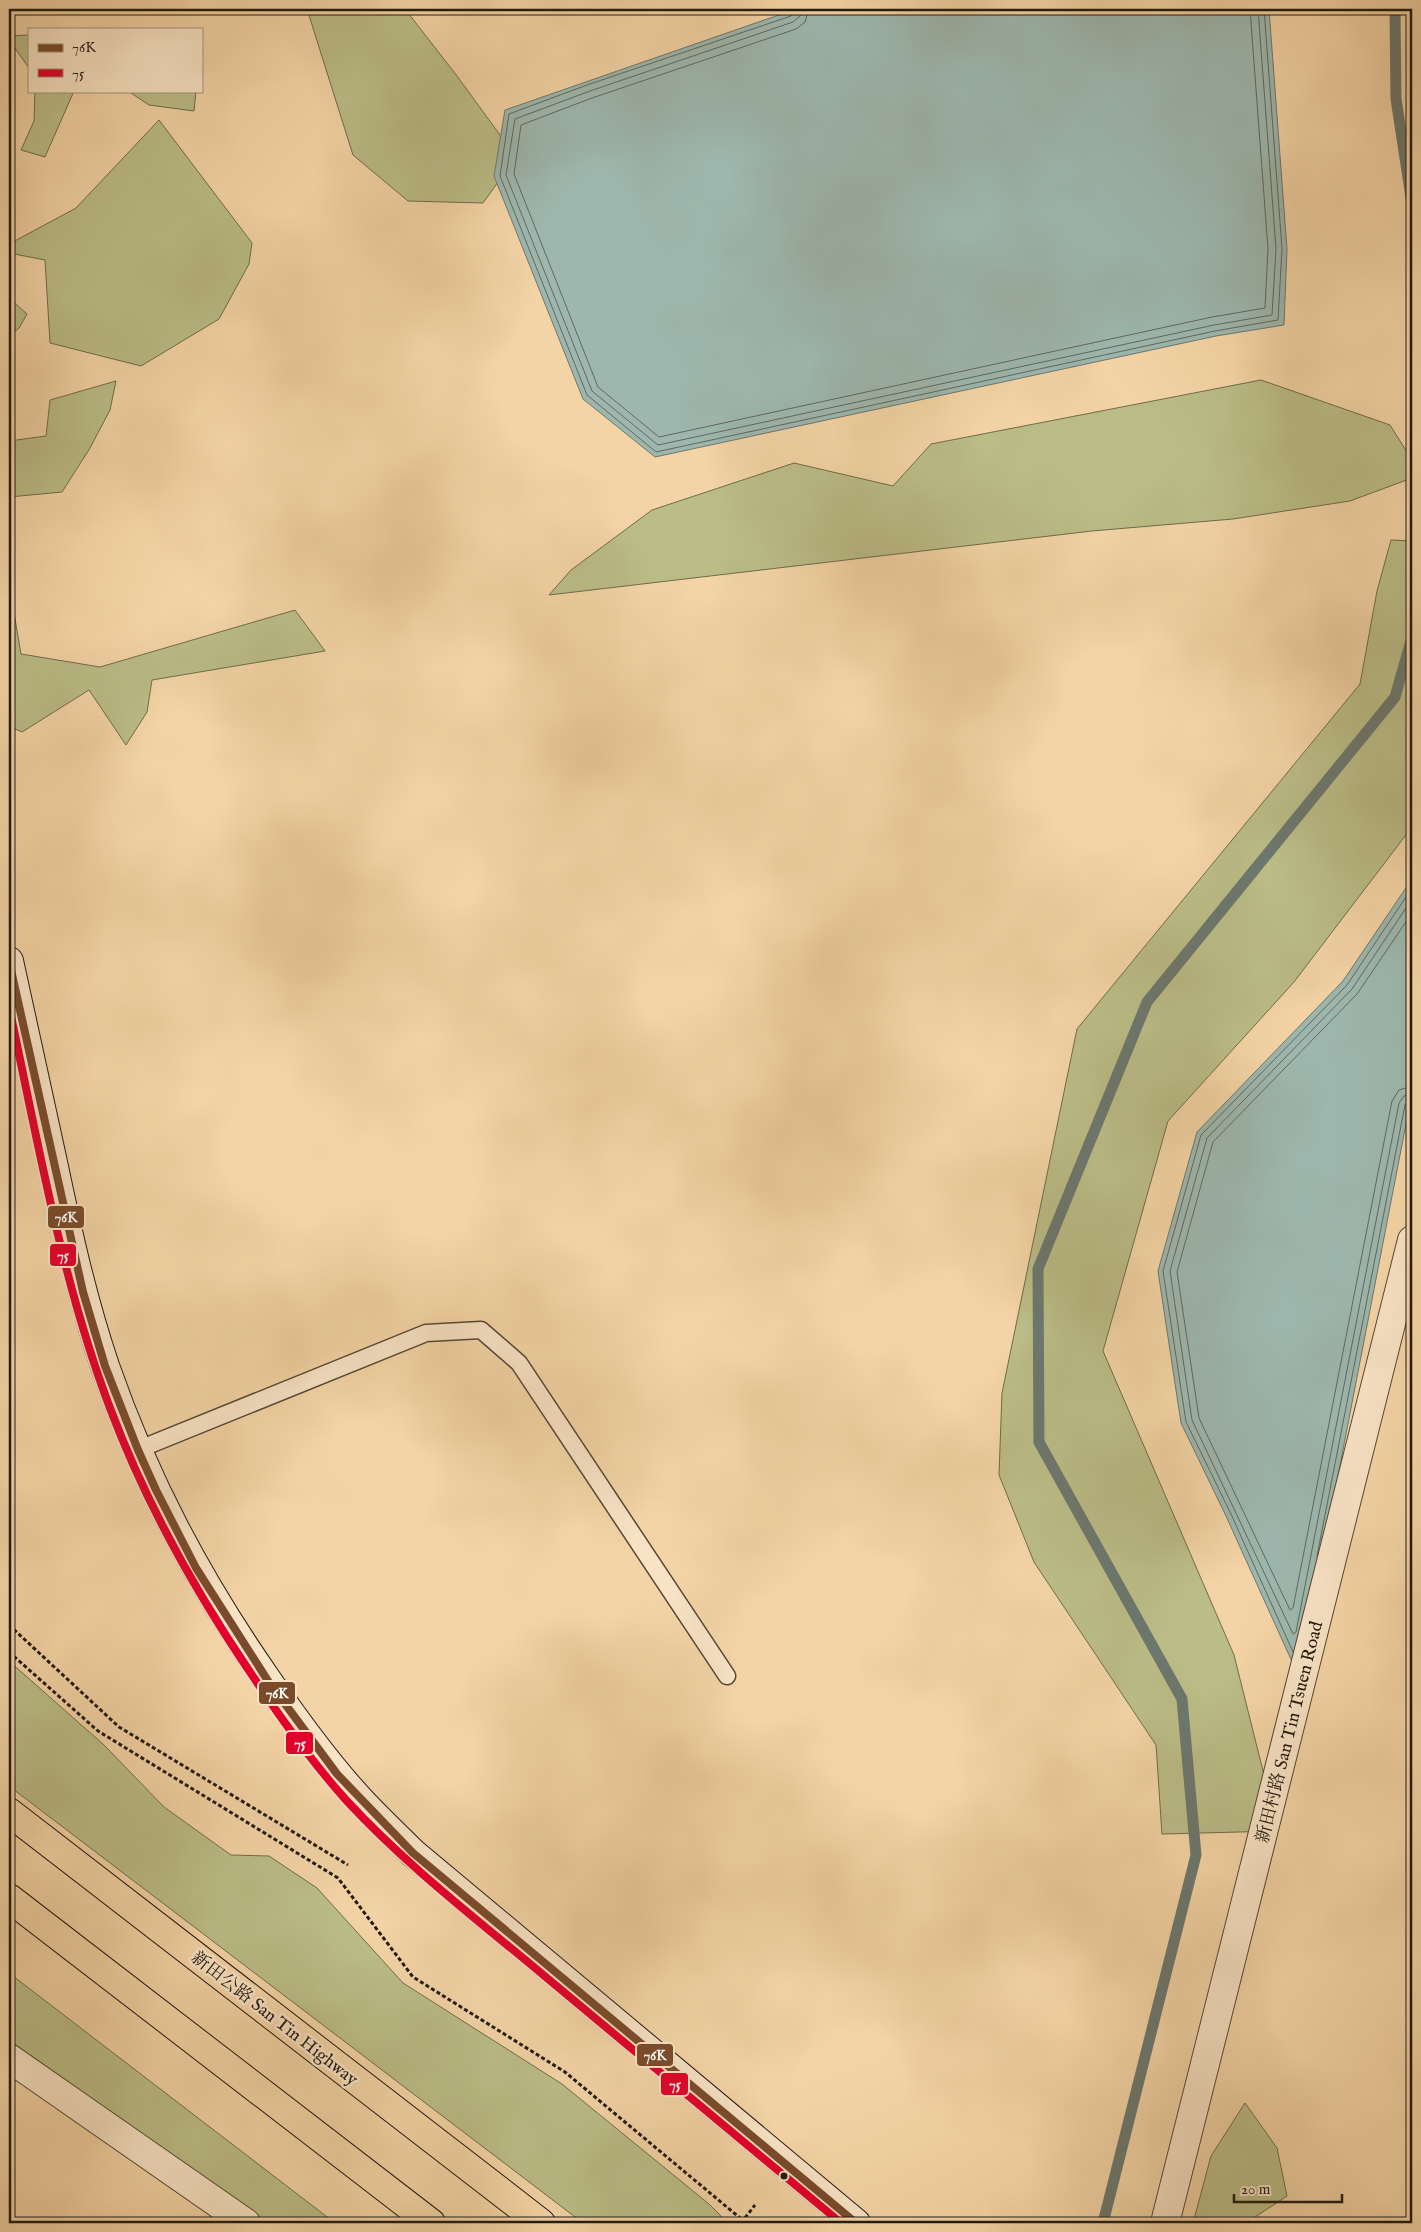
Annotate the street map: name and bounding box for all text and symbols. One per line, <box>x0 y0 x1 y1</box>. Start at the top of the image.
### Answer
legend <box>28 28 202 92</box>
text: 76K <box>72 38 96 57</box>
text: 75 <box>72 64 85 83</box>
line badge: 76K <box>47 1205 85 1229</box>
text: 76K <box>55 1209 78 1227</box>
line badge: 75 <box>49 1243 77 1267</box>
text: 75 <box>57 1247 69 1265</box>
street label: 新田村路 San Tin Tsuen Road <box>1252 1619 1329 1846</box>
line badge: 76K <box>258 1681 296 1705</box>
text: 76K <box>266 1685 289 1703</box>
line badge: 75 <box>285 1731 314 1755</box>
text: 75 <box>294 1735 306 1753</box>
street label: 新田公路 San Tin Highway <box>186 1947 362 2092</box>
line badge: 76K <box>636 2043 674 2067</box>
text: 76K <box>644 2047 667 2065</box>
line badge: 75 <box>660 2072 689 2096</box>
text: 75 <box>669 2076 681 2094</box>
unlabelled marker <box>779 2171 789 2181</box>
scale bar <box>1234 2172 1341 2204</box>
text: 20 m <box>1241 2180 1271 2199</box>

